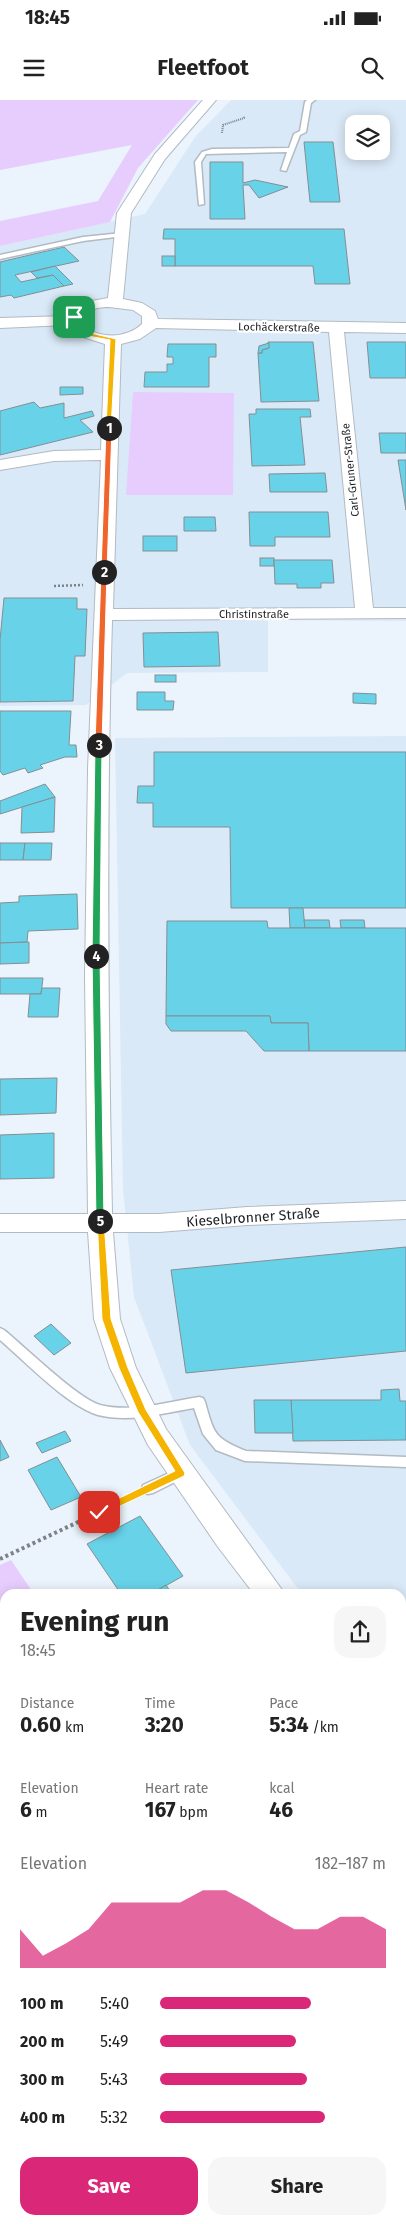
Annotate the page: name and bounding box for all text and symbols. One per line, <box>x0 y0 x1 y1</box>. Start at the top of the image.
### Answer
text: 18:45 <box>25 6 70 29</box>
icon: menu <box>20 54 48 82</box>
text: Fleetfoot <box>157 54 249 81</box>
icon: search <box>358 54 386 82</box>
map controls <box>345 115 390 160</box>
button: layers <box>345 115 390 160</box>
pin <box>53 296 95 338</box>
icon: arrive <box>60 303 88 331</box>
street label: Lochäckerstraße <box>238 320 320 335</box>
pin: 1 <box>96 416 122 440</box>
text: 1 <box>106 420 113 437</box>
street label: Carl-Gruner-Straße <box>339 422 362 517</box>
pin: 2 <box>92 560 116 584</box>
text: 2 <box>101 564 108 581</box>
street label: Christinstraße <box>219 608 289 621</box>
pin: 3 <box>86 732 112 758</box>
text: 3 <box>96 737 103 754</box>
pin: 4 <box>84 944 108 968</box>
text: 4 <box>93 948 100 965</box>
street label: Kieselbronner Straße <box>186 1204 320 1231</box>
pin: 5 <box>88 1208 112 1234</box>
text: 5 <box>97 1213 104 1230</box>
pin <box>78 1491 120 1533</box>
icon: check <box>85 1498 113 1526</box>
text: Evening run <box>20 1605 169 1638</box>
button: share <box>334 1606 386 1658</box>
text: 18:45 <box>20 1641 56 1660</box>
text: Distance <box>20 1695 74 1712</box>
text: Time <box>145 1695 175 1712</box>
text: Pace <box>269 1695 298 1712</box>
text: 0.60 <box>20 1712 61 1738</box>
text: 3:20 <box>145 1712 184 1738</box>
text: 5:34 <box>269 1712 309 1738</box>
text: km <box>61 1719 84 1736</box>
text: /km <box>309 1719 339 1736</box>
text: Elevation <box>20 1780 79 1797</box>
text: Heart rate <box>145 1780 208 1797</box>
text: kcal <box>269 1780 295 1797</box>
text: 6 <box>20 1797 32 1823</box>
text: 167 <box>145 1797 176 1823</box>
text: 46 <box>269 1797 293 1823</box>
text: m <box>32 1804 48 1821</box>
text: bpm <box>176 1804 208 1821</box>
text: Elevation <box>20 1854 87 1873</box>
text: 182–187 m <box>315 1854 386 1873</box>
text: 100 m <box>20 1994 63 2013</box>
text: 5:40 <box>100 1994 129 2013</box>
text: 200 m <box>20 2032 64 2051</box>
text: 5:49 <box>100 2032 128 2051</box>
text: 300 m <box>20 2070 64 2089</box>
text: 5:43 <box>100 2070 128 2089</box>
text: 400 m <box>20 2108 65 2127</box>
text: 5:32 <box>100 2108 128 2127</box>
button: Save <box>20 2157 198 2215</box>
button: Share <box>208 2157 386 2215</box>

